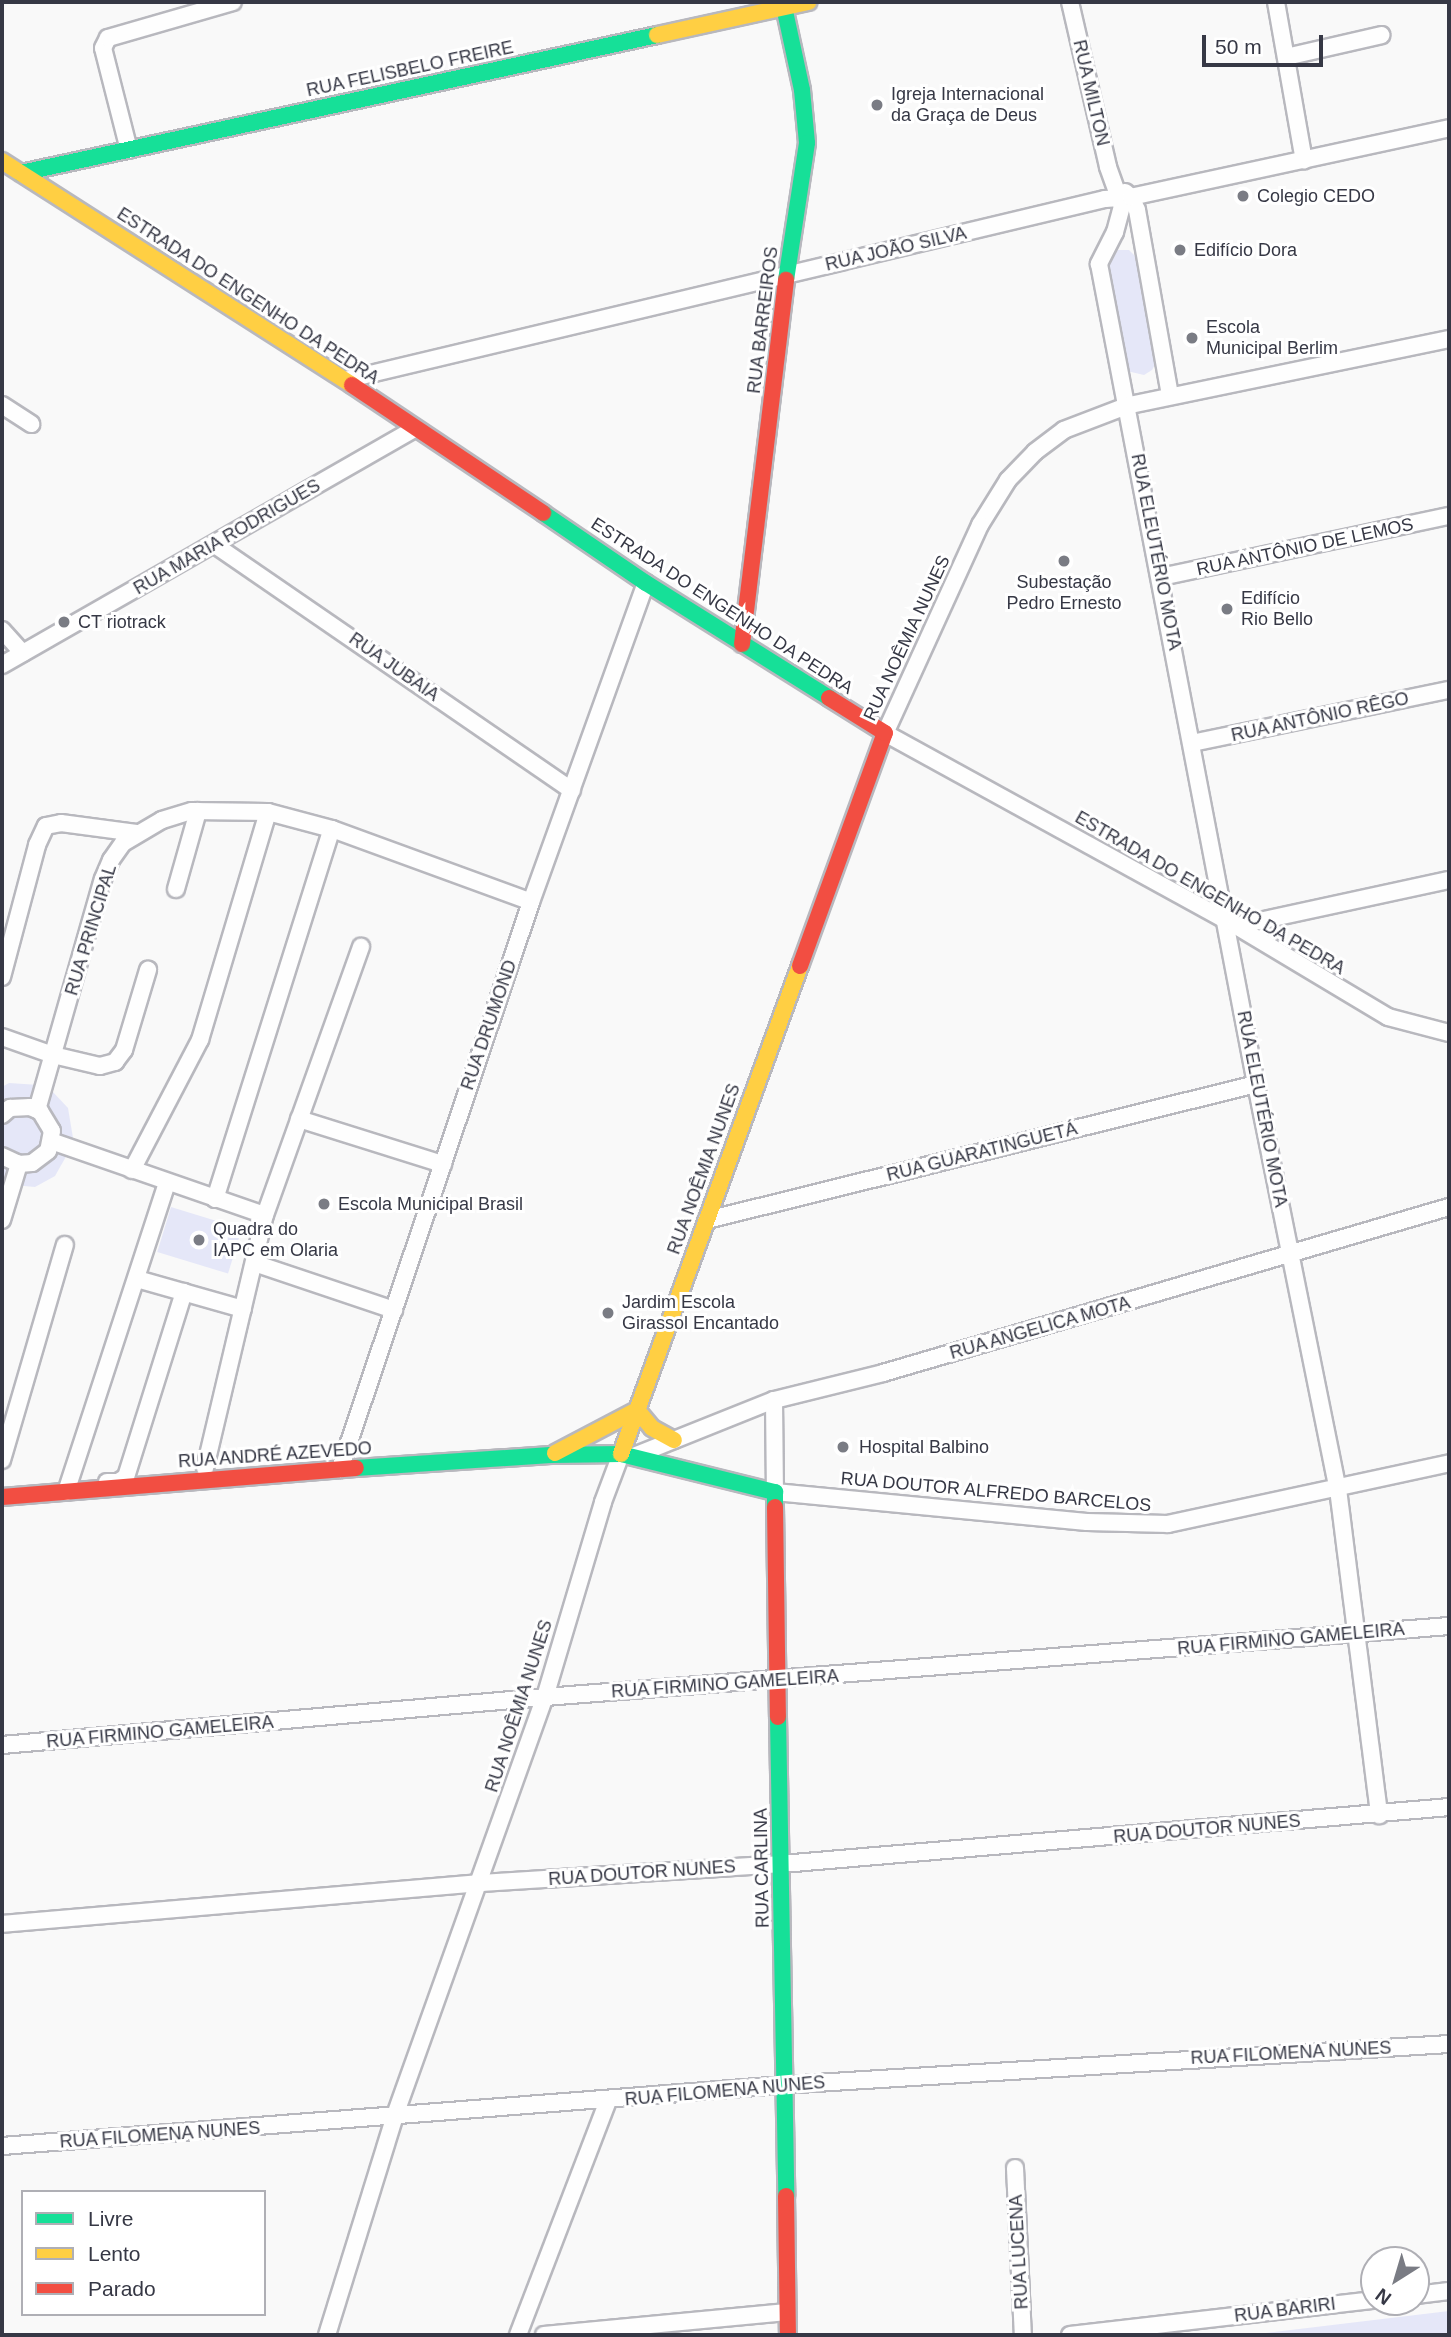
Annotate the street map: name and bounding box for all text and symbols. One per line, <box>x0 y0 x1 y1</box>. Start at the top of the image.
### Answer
scale bar <box>1206 21 1327 65</box>
text: 50 m <box>1215 35 1262 58</box>
street label: RUA FELISBELO FREIRE <box>304 36 516 102</box>
street label: RUA MILTON <box>1068 37 1114 149</box>
place label: Igreja Internacional da Graça de Deus <box>891 84 1044 126</box>
marker: Igreja Internacional da Graça de Deus <box>869 97 885 113</box>
place label: Colegio CEDO <box>1257 185 1375 207</box>
marker: Colegio CEDO <box>1235 188 1251 204</box>
street label: ESTRADA DO ENGENHO DA PEDRA <box>112 203 384 389</box>
street label: RUA JOÃO SILVA <box>823 222 969 276</box>
place label: Edifício Dora <box>1194 239 1297 261</box>
marker: Edifício Dora <box>1172 242 1188 258</box>
street label: RUA BARREIROS <box>743 245 783 395</box>
place label: Escola Municipal Berlim <box>1206 317 1338 360</box>
marker: Escola Municipal Berlim <box>1184 330 1200 346</box>
street label: RUA ELEUTÉRIO MOTA <box>1126 451 1186 653</box>
street label: RUA MARIA RODRIGUES <box>129 474 325 600</box>
street label: ESTRADA DO ENGENHO DA PEDRA <box>586 513 858 699</box>
street label: RUA ANTÔNIO DE LEMOS <box>1194 513 1416 581</box>
street label: RUA NOÊMIA NUNES <box>859 551 955 725</box>
marker: Subestação Pedro Ernesto <box>1056 553 1072 569</box>
place label: Subestação Pedro Ernesto <box>1006 572 1122 614</box>
place label: Edifício Rio Bello <box>1241 588 1313 630</box>
marker: Edifício Rio Bello <box>1219 601 1235 617</box>
place label: CT riotrack <box>78 611 166 633</box>
marker: CT riotrack <box>56 614 72 630</box>
street label: RUA JUBAIA <box>344 628 444 706</box>
street label: RUA ANTÔNIO RÊGO <box>1228 687 1412 747</box>
street label: ESTRADA DO ENGENHO DA PEDRA <box>1070 806 1350 980</box>
street label: RUA PRINCIPAL <box>61 861 121 999</box>
street label: RUA DRUMOND <box>456 957 522 1093</box>
street label: RUA ELEUTÉRIO MOTA <box>1232 1008 1292 1210</box>
street label: RUA NOÊMIA NUNES <box>663 1080 745 1258</box>
street label: RUA GUARATINGUETÁ <box>884 1118 1080 1186</box>
place label: Escola Municipal Brasil <box>338 1193 523 1215</box>
marker: Escola Municipal Brasil <box>316 1196 332 1212</box>
place label: Quadra do IAPC em Olaria <box>213 1219 338 1262</box>
marker: Quadra do IAPC em Olaria <box>191 1232 207 1248</box>
street label: RUA ANGELICA MOTA <box>946 1291 1134 1365</box>
place label: Jardim Escola Girassol Encantado <box>622 1292 779 1334</box>
marker: Jardim Escola Girassol Encantado <box>600 1305 616 1321</box>
place label: Hospital Balbino <box>859 1436 989 1458</box>
street label: RUA ANDRÉ AZEVEDO <box>176 1437 374 1473</box>
marker: Hospital Balbino <box>833 1437 853 1457</box>
street label: RUA DOUTOR ALFREDO BARCELOS <box>839 1468 1153 1516</box>
street label: RUA NOÊMIA NUNES <box>481 1616 557 1796</box>
street label: RUA FIRMINO GAMELEIRA <box>1176 1618 1406 1660</box>
street label: RUA FIRMINO GAMELEIRA <box>610 1665 840 1703</box>
street label: RUA FIRMINO GAMELEIRA <box>45 1711 275 1753</box>
street label: RUA CARLINA <box>750 1807 774 1929</box>
street label: RUA DOUTOR NUNES <box>1112 1810 1302 1848</box>
street label: RUA DOUTOR NUNES <box>547 1856 737 1890</box>
street label: RUA FILOMENA NUNES <box>1189 2037 1393 2069</box>
street label: RUA FILOMENA NUNES <box>623 2071 827 2111</box>
street label: RUA FILOMENA NUNES <box>58 2117 262 2153</box>
legend <box>21 2190 266 2316</box>
street label: RUA LUCENA <box>1005 2194 1033 2310</box>
text: Livre <box>88 2207 134 2230</box>
text: Lento <box>88 2242 141 2265</box>
north arrow <box>1360 2246 1430 2316</box>
text: Parado <box>88 2277 156 2300</box>
text: N <box>1371 2284 1395 2309</box>
street label: RUA BARIRI <box>1233 2293 1337 2327</box>

